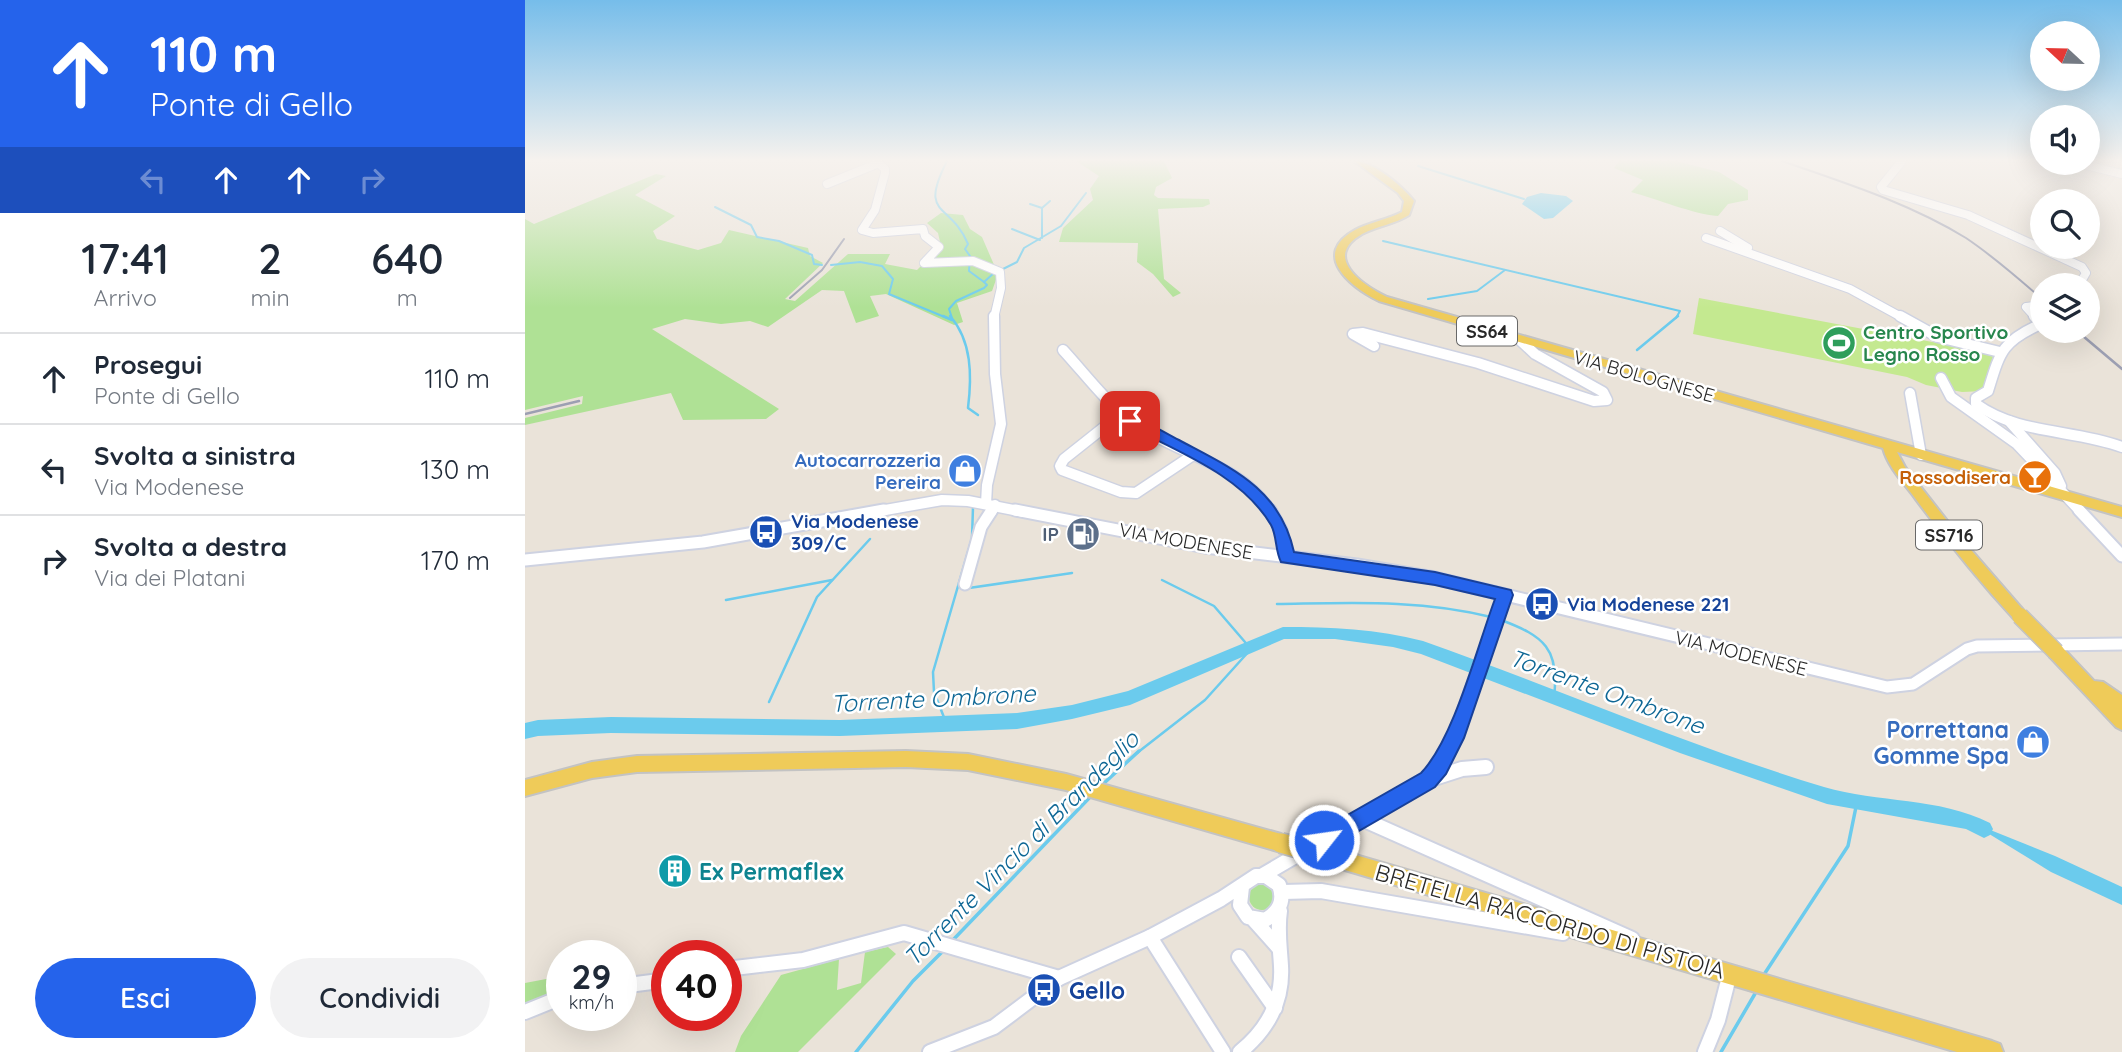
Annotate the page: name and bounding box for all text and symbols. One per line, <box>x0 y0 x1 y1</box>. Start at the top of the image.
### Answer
north arrow <box>2030 21 2100 91</box>
map controls <box>2030 21 2100 343</box>
text: 110 m <box>150 23 277 84</box>
icon: ahead <box>35 28 126 119</box>
text: Ponte di Gello <box>150 84 353 124</box>
button: sound <box>2030 105 2100 175</box>
icon: left <box>134 161 172 199</box>
icon: ahead <box>207 161 245 199</box>
icon: ahead <box>280 161 318 199</box>
icon: right <box>353 161 391 199</box>
button: search <box>2030 189 2100 259</box>
text: 17:41 <box>81 232 169 285</box>
text: 2 <box>258 232 282 285</box>
text: 640 <box>371 232 444 285</box>
button: layers <box>2030 273 2100 343</box>
text: Arrivo <box>94 283 157 312</box>
text: min <box>251 283 290 312</box>
text: m <box>397 283 418 312</box>
road number: SS64 <box>1457 316 1517 346</box>
place label: Centro Sportivo Legno Rosso <box>1863 320 2008 366</box>
sports icon: Centro Sportivo Legno Rosso <box>1820 324 1858 362</box>
street label: VIA BOLOGNESE <box>1571 344 1717 408</box>
text: Prosegui <box>94 348 202 381</box>
icon: ahead <box>35 360 73 398</box>
text: 110 m <box>424 362 490 395</box>
text: Ponte di Gello <box>94 381 240 410</box>
pin <box>1100 391 1160 451</box>
icon: arrive <box>1111 402 1149 440</box>
text: Svolta a sinistra <box>94 439 296 472</box>
place label: Autocarrozzeria Pereira <box>795 448 941 494</box>
icon: left <box>35 451 73 489</box>
shop icon: Autocarrozzeria Pereira <box>946 452 984 490</box>
text: 130 m <box>420 453 490 486</box>
bar icon: Rossodisera <box>2016 458 2054 496</box>
place label: Rossodisera <box>1899 465 2011 489</box>
text: Via Modenese <box>94 472 244 501</box>
place label: Via Modenese 309/C <box>791 509 919 555</box>
bus stop icon: Via Modenese 309/C <box>747 513 785 551</box>
fuel station icon: IP <box>1064 515 1102 553</box>
street label: VIA MODENESE <box>1117 517 1255 565</box>
road number: SS716 <box>1916 520 1982 550</box>
place label: IP <box>1042 522 1059 546</box>
text: Svolta a destra <box>94 530 287 563</box>
icon: right <box>35 542 73 580</box>
text: 170 m <box>421 544 490 577</box>
text: Via dei Platani <box>94 563 245 592</box>
bus stop icon: Via Modenese 221 <box>1523 585 1561 623</box>
place label: Via Modenese 221 <box>1567 592 1729 616</box>
street label: VIA MODENESE <box>1672 625 1810 681</box>
water label: Torrente Ombrone <box>1506 642 1710 741</box>
water label: Torrente Ombrone <box>830 678 1038 718</box>
place label: Porrettana Gomme Spa <box>1874 715 2009 770</box>
water label: Torrente Vincio di Brandeglio <box>897 723 1146 972</box>
shop icon: Porrettana Gomme Spa <box>2014 723 2052 761</box>
position arrow <box>1287 803 1361 877</box>
building icon: Ex Permaflex <box>656 852 694 890</box>
place label: Ex Permaflex <box>699 857 844 886</box>
street label: BRETELLA RACCORDO DI PISTOIA <box>1372 857 1728 985</box>
speed limit sign: 40 <box>651 940 742 1031</box>
text: 29 <box>572 954 611 998</box>
button: Esci <box>35 958 256 1038</box>
button: Condividi <box>270 958 490 1038</box>
bus stop icon: Gello <box>1025 971 1063 1009</box>
place label: Gello <box>1069 976 1125 1005</box>
text: km/h <box>569 991 614 1014</box>

